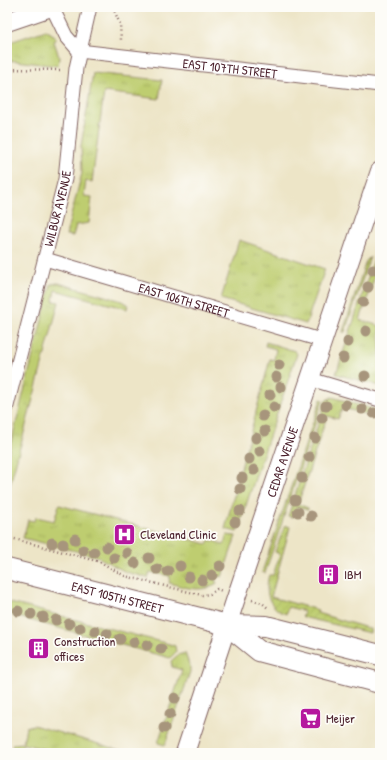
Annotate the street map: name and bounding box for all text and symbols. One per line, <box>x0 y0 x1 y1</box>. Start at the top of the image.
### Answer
street label: EAST 107TH STREET <box>182 54 279 82</box>
street label: WILBUR AVENUE <box>39 169 75 248</box>
street label: EAST 106TH STREET <box>137 278 232 322</box>
street label: CEDAR AVENUE <box>262 424 302 499</box>
hospital icon: Cleveland Clinic <box>112 521 138 547</box>
place label: Cleveland Clinic <box>140 525 216 543</box>
building icon: IBM <box>316 561 342 587</box>
place label: IBM <box>344 565 362 583</box>
street label: EAST 105TH STREET <box>70 577 166 618</box>
place label: Construction offices <box>54 632 116 665</box>
building icon: Construction offices <box>26 635 52 661</box>
supermarket icon: Meijer <box>297 705 323 731</box>
place label: Meijer <box>326 709 355 727</box>

